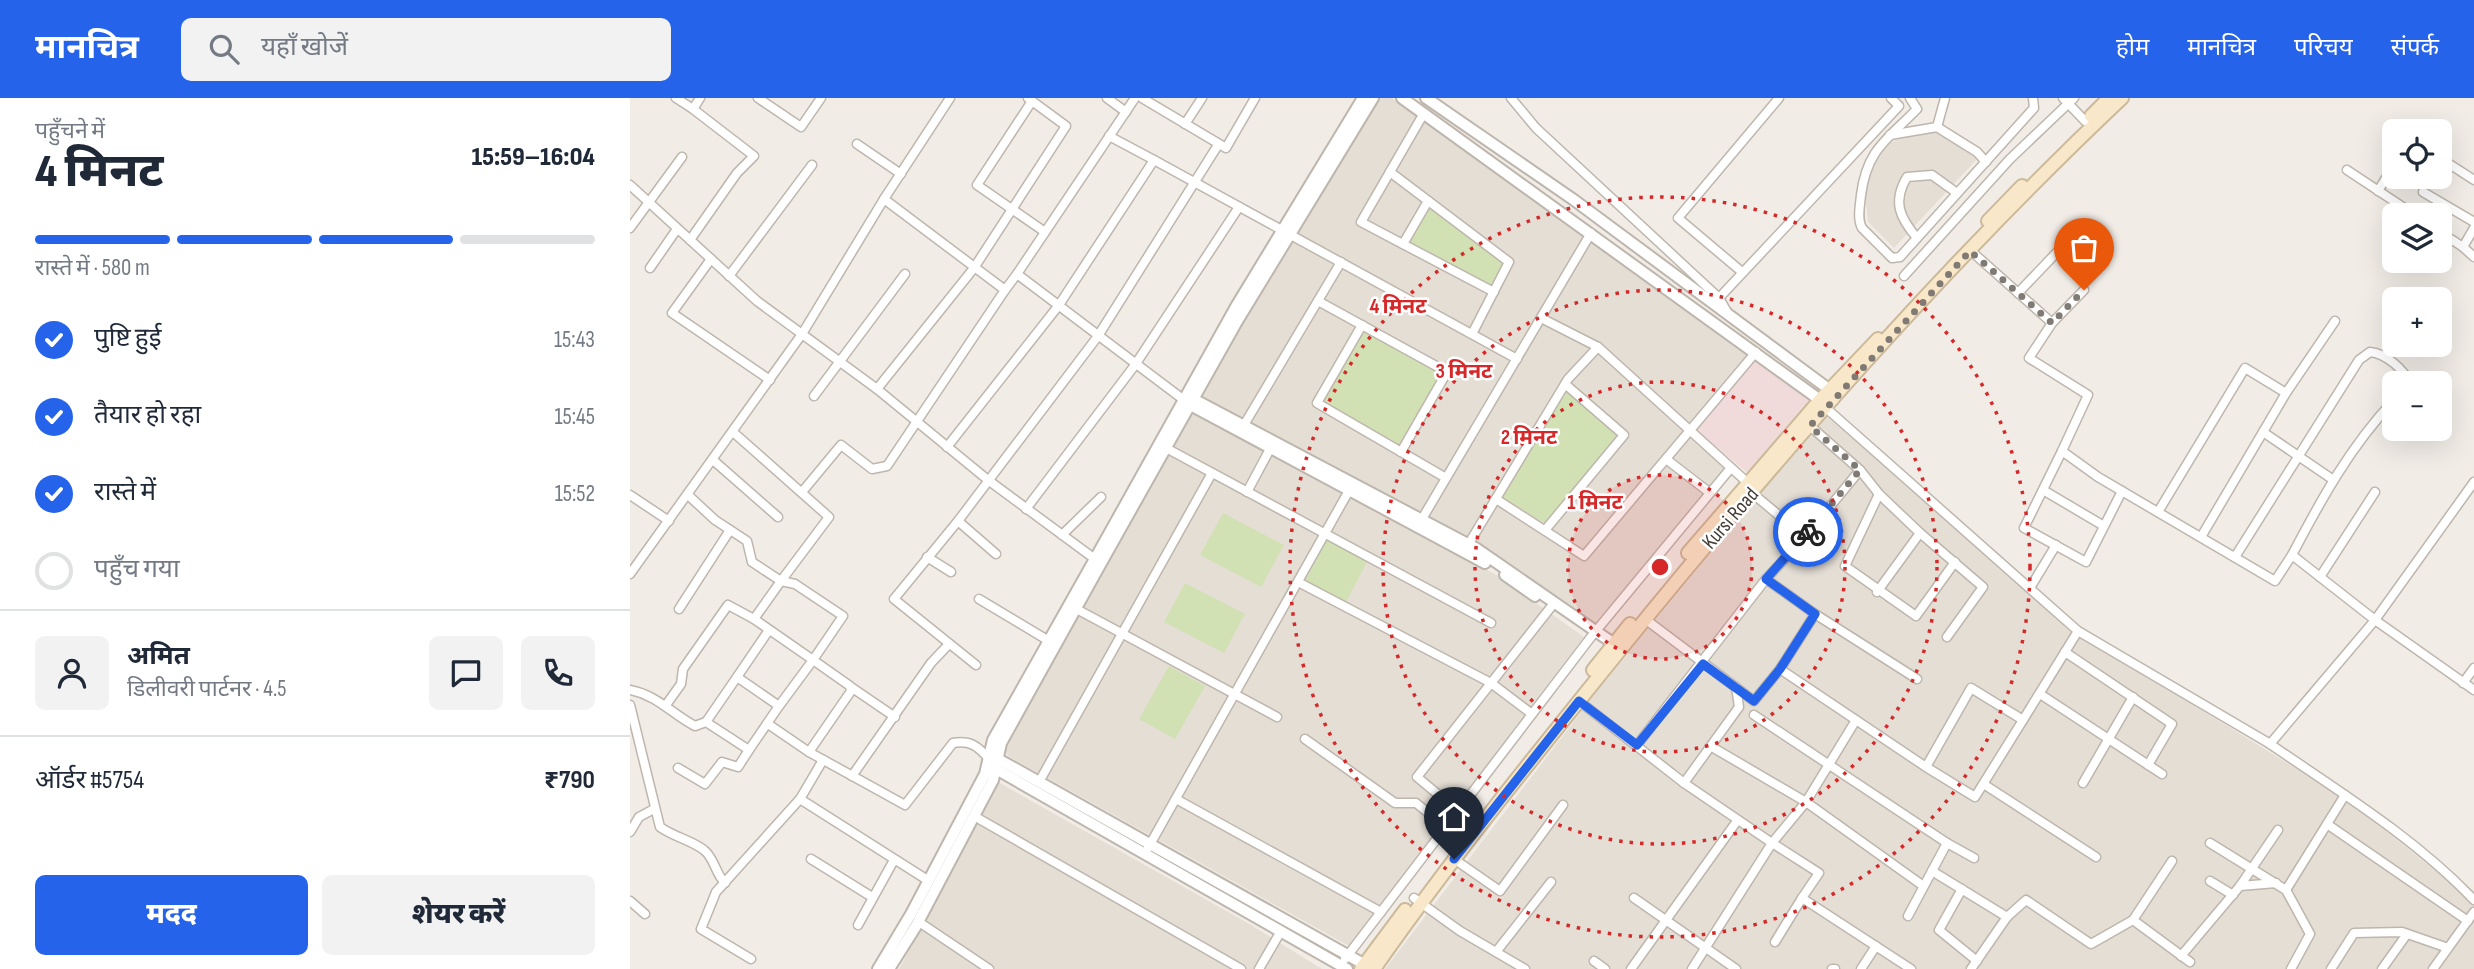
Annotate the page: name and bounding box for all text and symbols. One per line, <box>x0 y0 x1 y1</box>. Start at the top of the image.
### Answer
search box <box>181 18 671 81</box>
text: मानचित्र <box>35 28 139 68</box>
icon: search <box>205 30 243 68</box>
text: यहाँ खोजें <box>261 32 348 63</box>
text: होम <box>2116 33 2149 62</box>
text: मानचित्र <box>2187 33 2256 62</box>
text: परिचय <box>2294 33 2353 62</box>
text: संपर्क <box>2391 33 2439 62</box>
text: पहुँचने में <box>35 117 105 145</box>
map controls <box>2382 119 2452 441</box>
button: locate <box>2382 119 2452 189</box>
text: 15:59–16:04 <box>471 142 595 173</box>
text: 4 मिनट <box>35 145 164 200</box>
button: layers <box>2382 203 2452 273</box>
pin <box>2054 218 2114 290</box>
icon: bag <box>2065 229 2103 267</box>
text: रास्ते में · 580 m <box>35 254 150 282</box>
button: + <box>2382 287 2452 357</box>
text: 4 मिनट <box>1369 294 1427 319</box>
icon: check <box>35 321 73 359</box>
text: पुष्टि हुई <box>94 323 161 354</box>
text: 15:43 <box>554 326 595 354</box>
text: 3 मिनट <box>1436 359 1493 384</box>
button: − <box>2382 371 2452 441</box>
icon: check <box>35 398 73 436</box>
text: तैयार हो रहा <box>94 400 201 431</box>
text: 15:45 <box>554 403 595 431</box>
text: 2 मिनट <box>1501 425 1558 450</box>
icon: check <box>35 475 73 513</box>
text: रास्ते में <box>94 477 156 508</box>
text: 15:52 <box>555 480 595 508</box>
street label: Kursi Road <box>1697 482 1764 554</box>
text: 1 मिनट <box>1567 490 1623 515</box>
courier <box>1773 497 1843 567</box>
icon: bike <box>1789 513 1827 551</box>
text: पहुँच गया <box>94 554 180 585</box>
centre of rings <box>1648 555 1672 579</box>
button: person <box>35 636 109 710</box>
button: chat <box>429 636 503 710</box>
button: phone <box>521 636 595 710</box>
text: अमित <box>127 641 190 672</box>
text: डिलीवरी पार्टनर · 4.5 <box>127 675 286 703</box>
text: ऑर्डर #5754 <box>35 765 144 796</box>
text: ₹790 <box>544 765 595 796</box>
pin <box>1424 787 1484 859</box>
icon: home <box>1435 798 1473 836</box>
button: मदद <box>35 875 308 955</box>
button: शेयर करें <box>322 875 595 955</box>

